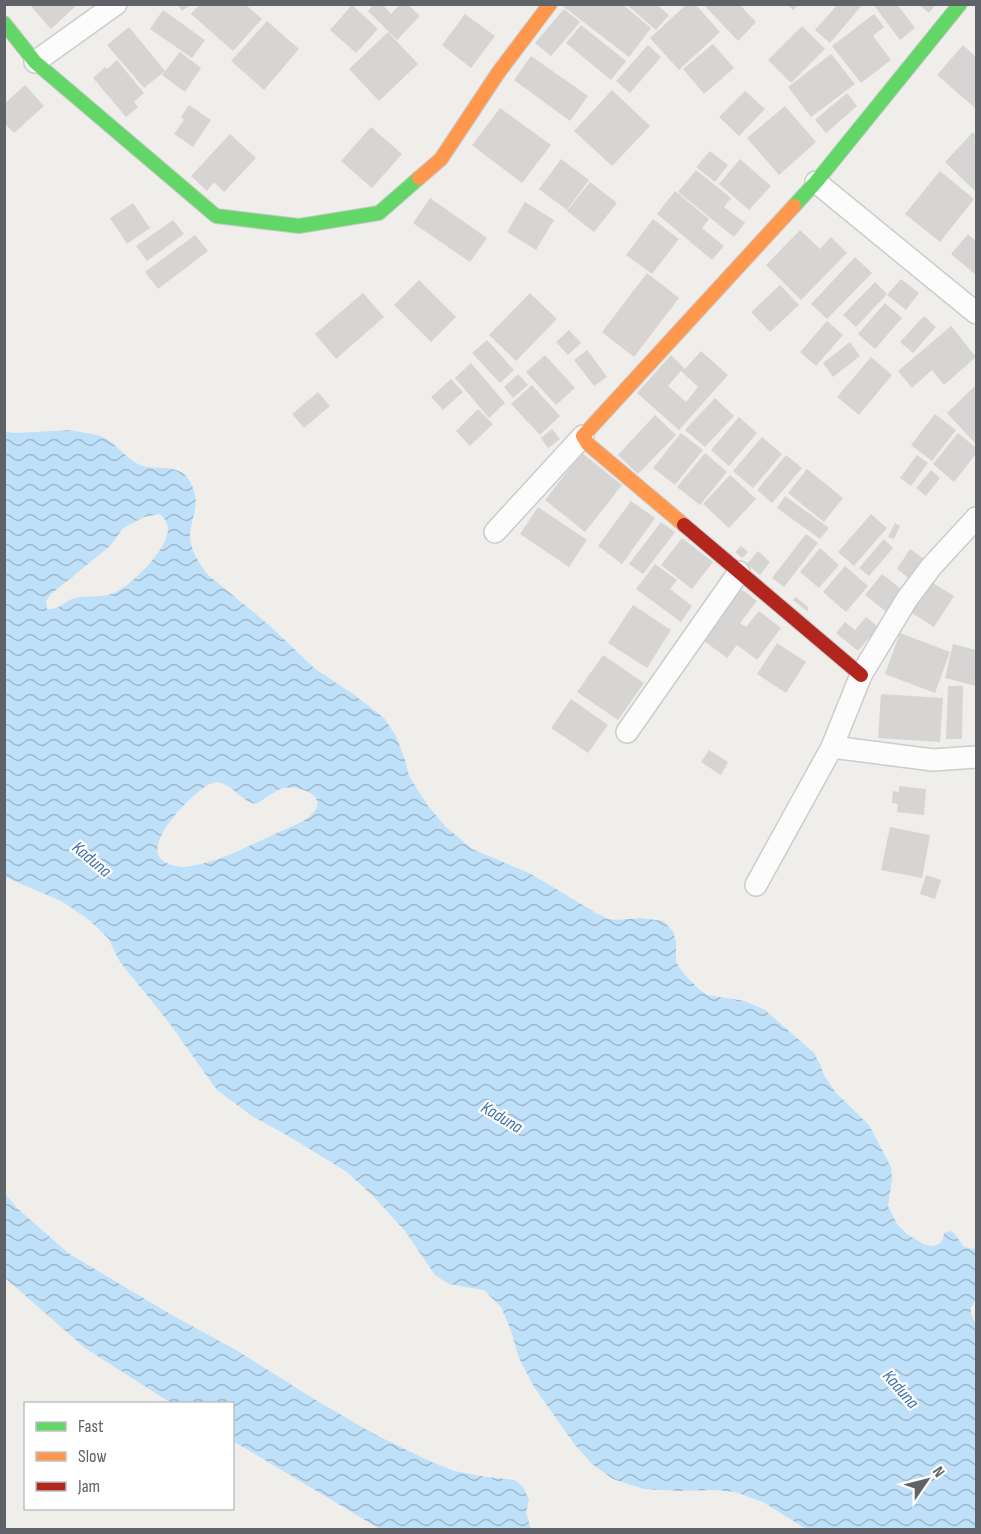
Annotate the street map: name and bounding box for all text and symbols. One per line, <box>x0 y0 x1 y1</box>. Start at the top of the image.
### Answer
water label: Kaduna <box>68 837 116 882</box>
water label: Kaduna <box>477 1097 527 1138</box>
water label: Kaduna <box>878 1366 924 1414</box>
legend <box>24 1402 234 1510</box>
text: Fast <box>78 1416 104 1437</box>
text: Slow <box>78 1446 107 1467</box>
north arrow <box>897 1450 957 1510</box>
text: N <box>928 1463 948 1481</box>
text: Jam <box>77 1476 100 1497</box>

